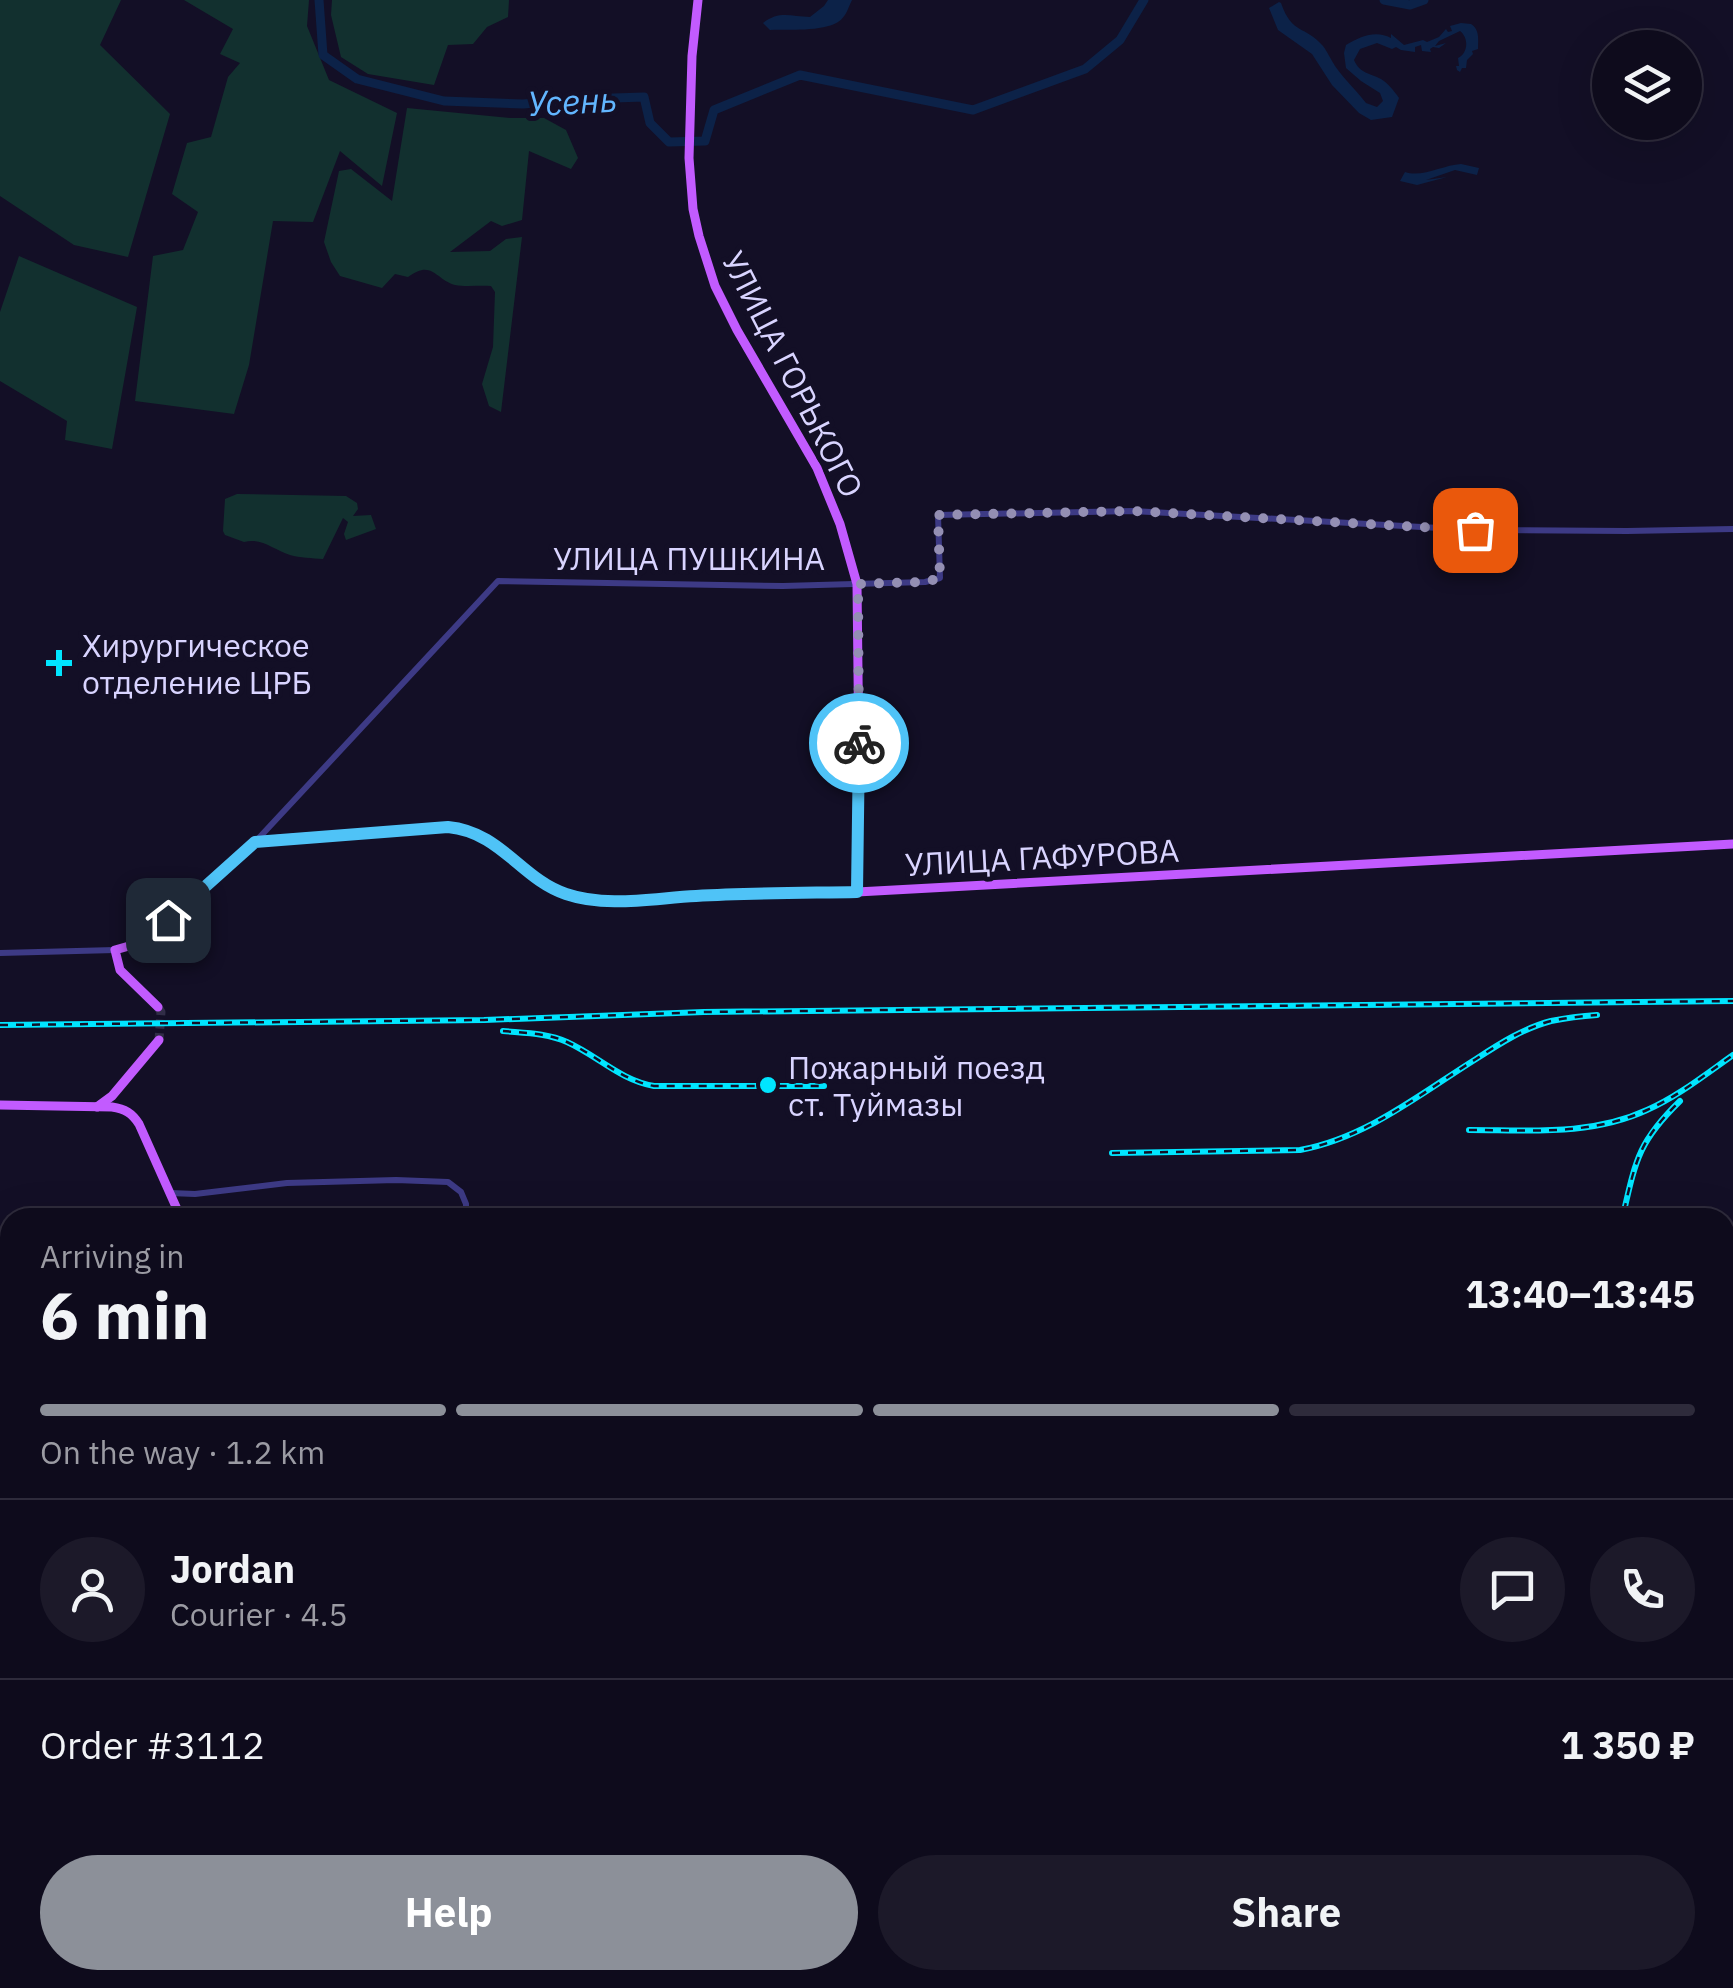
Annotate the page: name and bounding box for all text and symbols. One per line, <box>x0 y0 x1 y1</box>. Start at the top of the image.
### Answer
map controls <box>1592 30 1702 140</box>
button: layers <box>1592 30 1702 140</box>
water label: Усень <box>526 76 618 126</box>
street label: УЛИЦА ГОРЬКОГО <box>713 244 873 504</box>
pin <box>1433 488 1518 573</box>
icon: bag <box>1448 503 1503 558</box>
street label: УЛИЦА ПУШКИНА <box>553 537 825 579</box>
place label: Хирургическое отделение ЦРБ <box>82 624 312 703</box>
marker: Хирургическое отделение ЦРБ <box>46 650 72 676</box>
courier <box>809 693 909 793</box>
icon: bike <box>832 716 887 771</box>
street label: УЛИЦА ГАФУРОВА <box>904 829 1180 885</box>
pin <box>126 878 211 963</box>
icon: home <box>141 893 196 948</box>
place label: Пожарный поезд ст. Туймазы <box>788 1046 1045 1125</box>
marker: Пожарный поезд ст. Туймазы <box>757 1074 779 1096</box>
text: Arriving in <box>40 1235 185 1277</box>
text: 13:40–13:45 <box>1465 1269 1695 1318</box>
text: 6 min <box>40 1272 210 1357</box>
text: On the way · 1.2 km <box>40 1431 325 1473</box>
button: person <box>40 1537 145 1642</box>
button: chat <box>1460 1537 1565 1642</box>
button: phone <box>1590 1537 1695 1642</box>
text: Jordan <box>170 1544 295 1593</box>
text: Courier · 4.5 <box>170 1593 348 1635</box>
text: Order #3112 <box>40 1720 265 1769</box>
text: 1 350 ₽ <box>1561 1720 1695 1769</box>
button: Help <box>40 1855 858 1970</box>
button: Share <box>878 1855 1695 1970</box>

